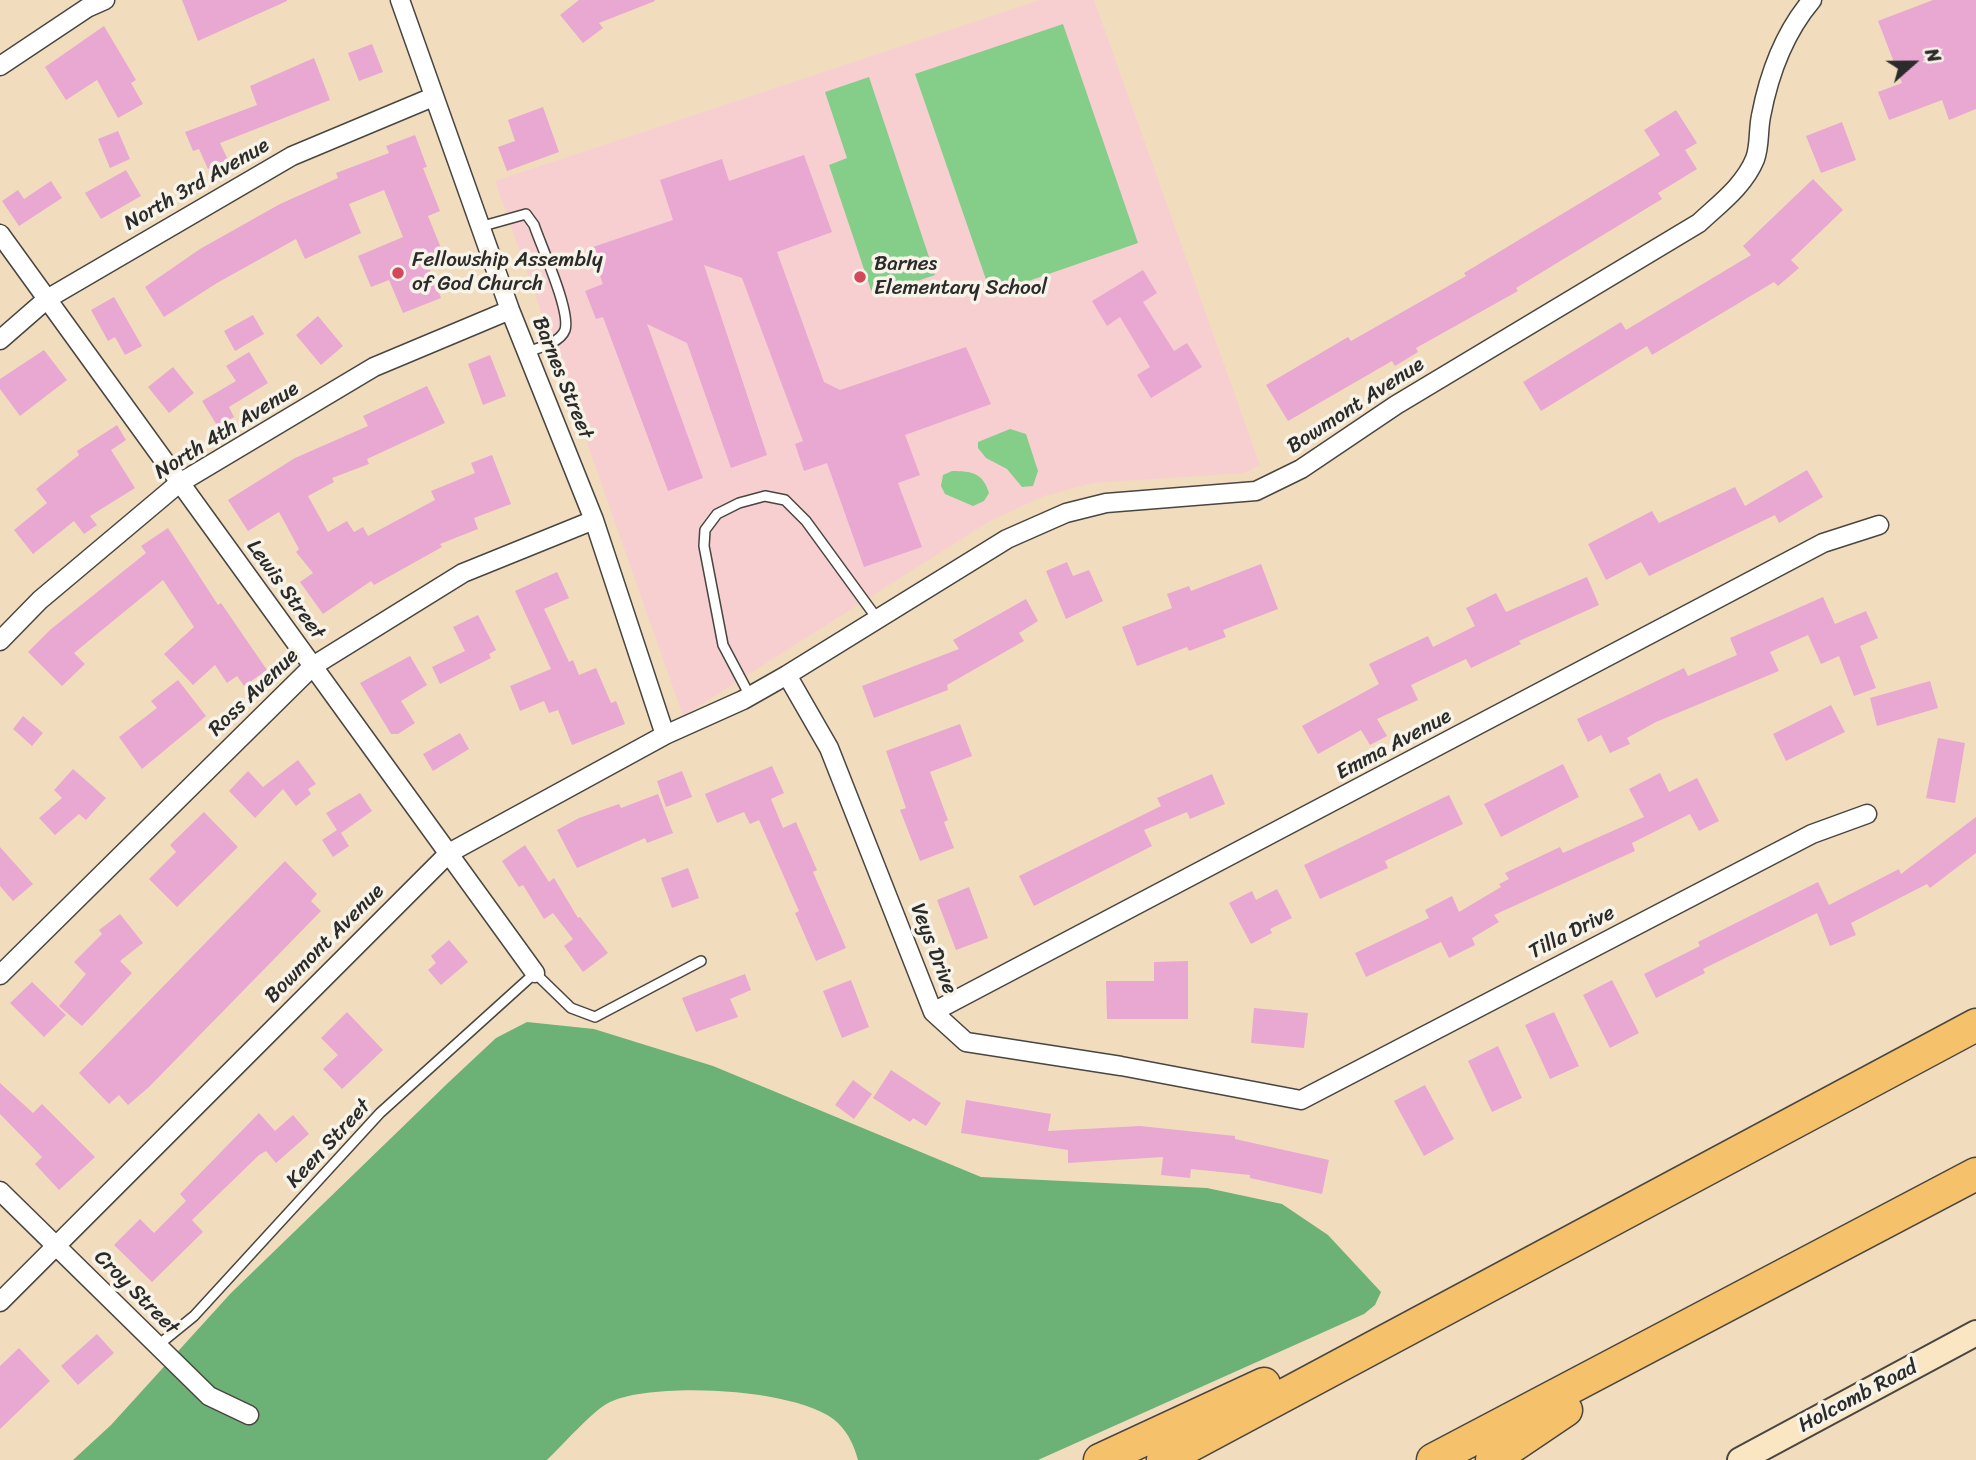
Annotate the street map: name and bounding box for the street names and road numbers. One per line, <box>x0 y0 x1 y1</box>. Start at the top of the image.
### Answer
street label: North 3rd Avenue <box>120 133 274 237</box>
street label: Barnes Street <box>526 313 598 443</box>
street label: Bowmont Avenue <box>1283 352 1429 460</box>
street label: North 4th Avenue <box>150 377 304 485</box>
street label: Lewis Street <box>240 535 330 645</box>
street label: Ross Avenue <box>204 644 304 742</box>
street label: Emma Avenue <box>1332 704 1456 786</box>
street label: Bowmont Avenue <box>260 879 390 1009</box>
street label: Veys Drive <box>904 900 962 998</box>
street label: Tilla Drive <box>1525 901 1619 965</box>
street label: Keen Street <box>282 1094 376 1194</box>
street label: Croy Street <box>88 1245 184 1341</box>
street label: Holcomb Road <box>1794 1355 1922 1439</box>

